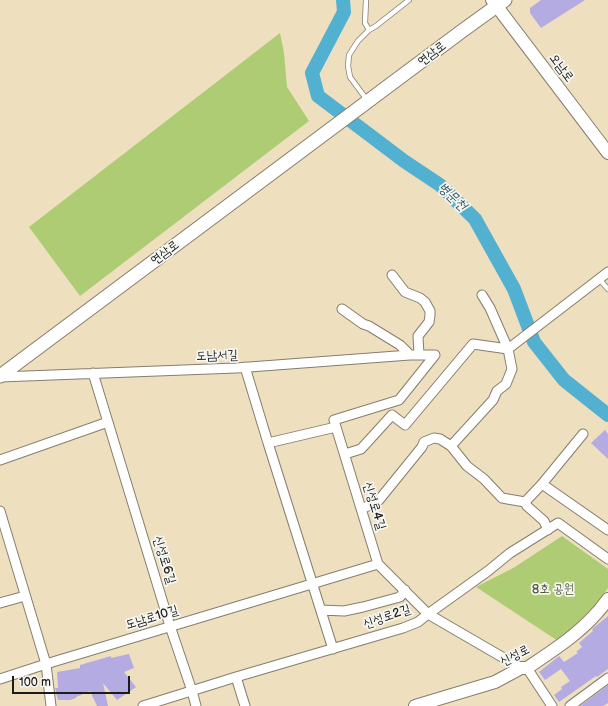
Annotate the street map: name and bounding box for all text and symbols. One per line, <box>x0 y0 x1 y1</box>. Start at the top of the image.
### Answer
street label: 연삼로 <box>415 38 449 70</box>
street label: 오남로 <box>545 51 577 85</box>
water label: 병문천 <box>434 179 470 215</box>
street label: 연삼로 <box>148 237 182 269</box>
street label: 도남서길 <box>196 347 238 365</box>
street label: 신성로4길 <box>359 480 389 532</box>
street label: 신성로6길 <box>149 534 179 586</box>
park label: 8호 공원 <box>532 582 574 598</box>
street label: 신성로2길 <box>361 602 413 632</box>
street label: 도남로10길 <box>124 603 180 633</box>
street label: 신성로 <box>497 642 533 670</box>
scale bar <box>14 668 132 694</box>
text: 100 m <box>19 675 51 690</box>

